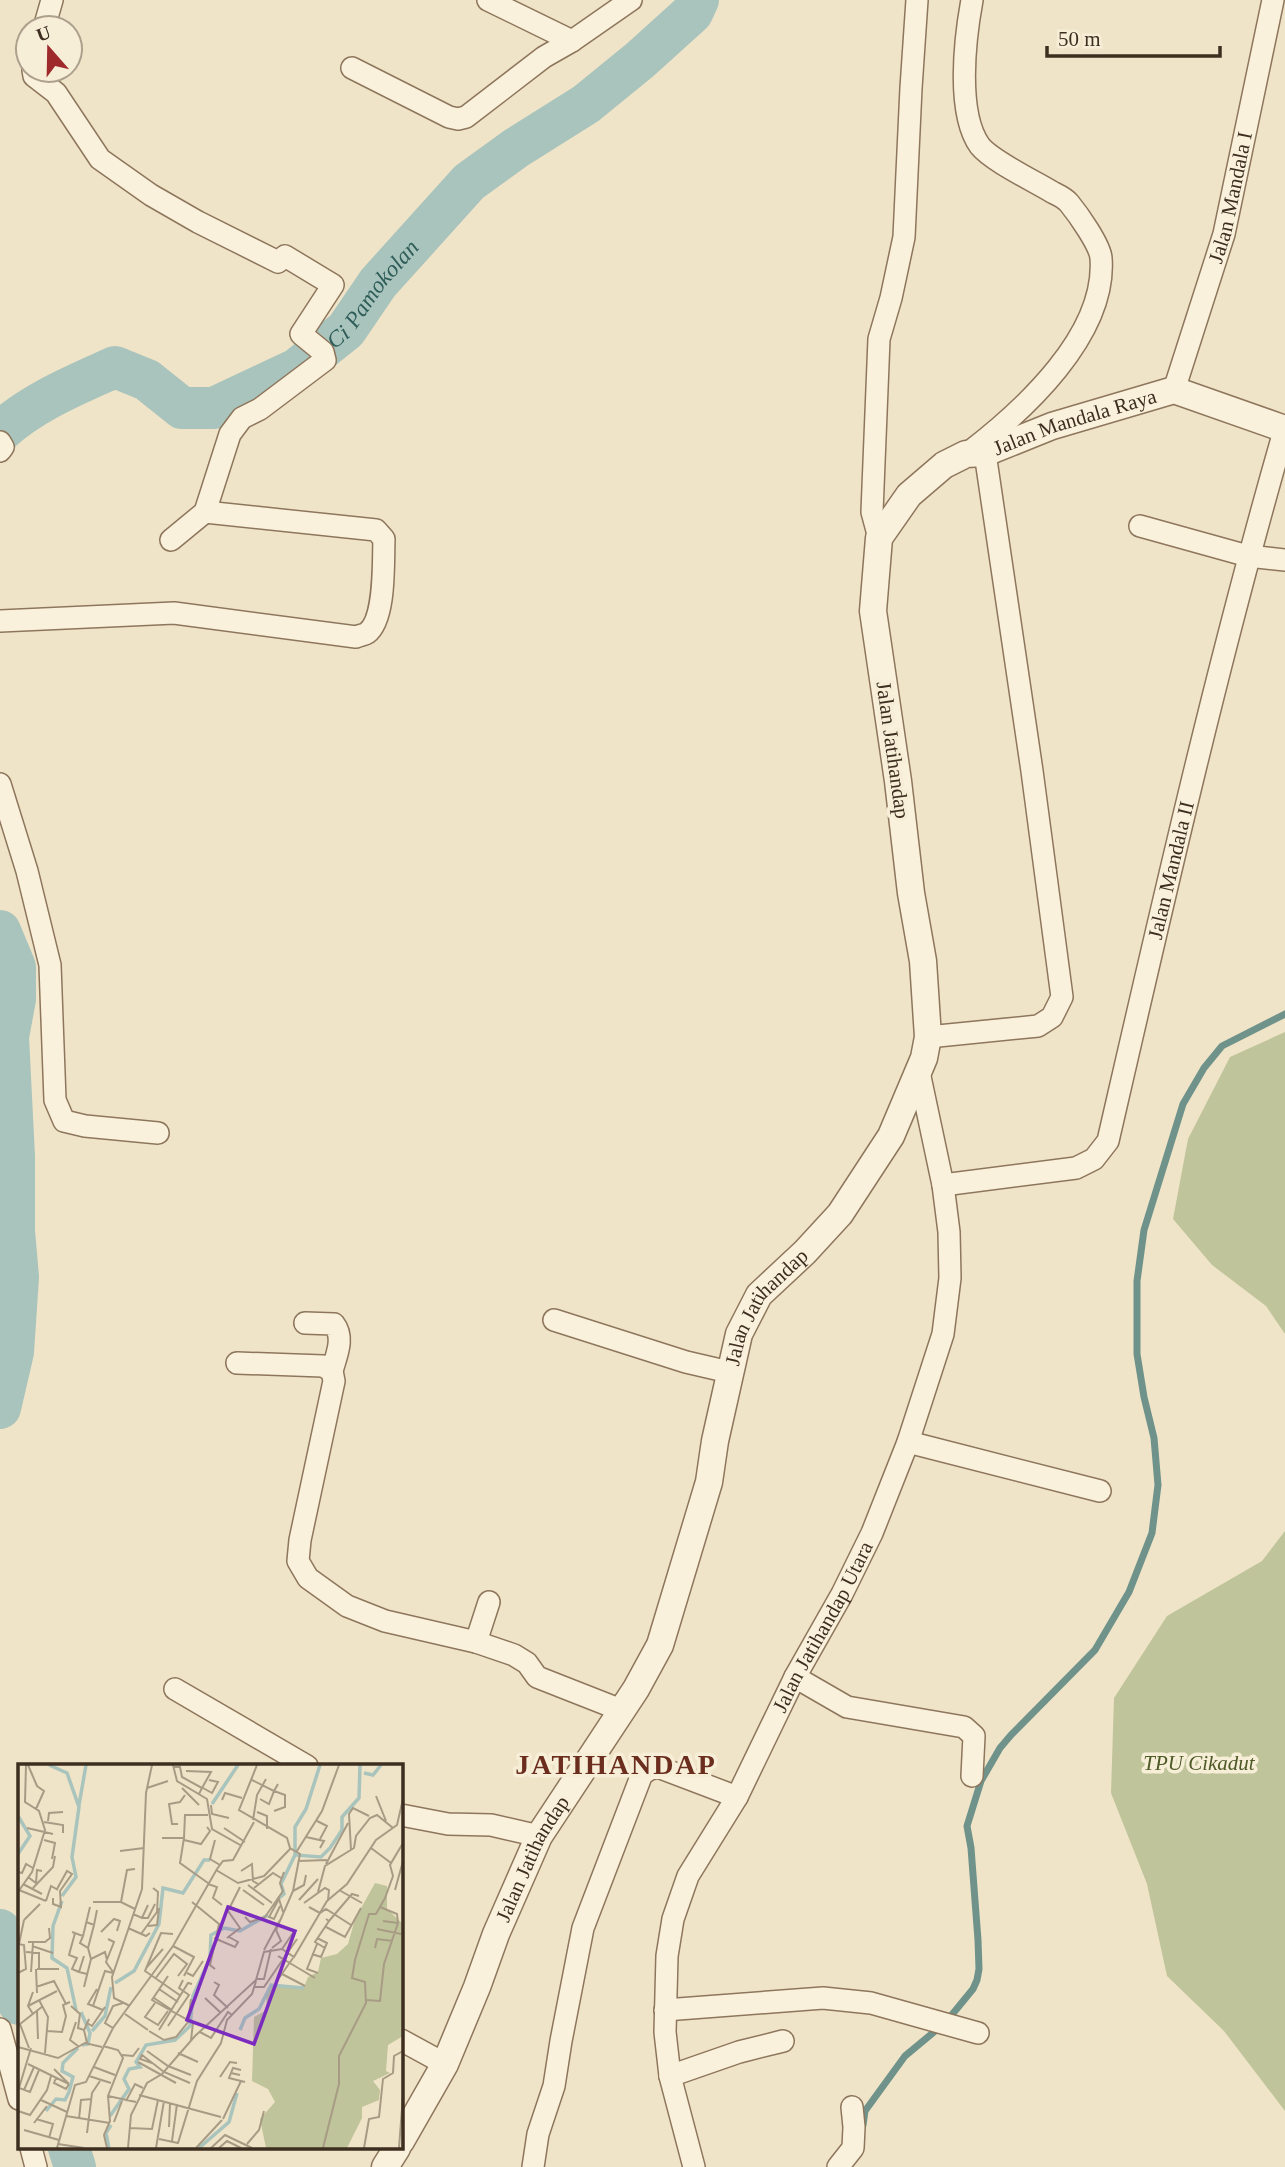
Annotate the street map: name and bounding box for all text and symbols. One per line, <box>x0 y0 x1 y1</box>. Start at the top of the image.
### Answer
north arrow <box>14 14 84 84</box>
scale bar <box>1047 14 1220 58</box>
text: U <box>33 21 54 46</box>
text: 50 m <box>1058 27 1101 51</box>
street label: Jalan Mandala I <box>1203 129 1257 266</box>
water label: Ci Pamokolan <box>322 235 424 354</box>
street label: Jalan Mandala Raya <box>990 384 1160 460</box>
street label: Jalan Jatihandap <box>871 680 915 820</box>
street label: Jalan Mandala II <box>1143 799 1199 942</box>
street label: Jalan Jatihandap <box>720 1244 813 1368</box>
street label: Jalan Jatihandap Utara <box>768 1537 878 1716</box>
district label: JATIHANDAP <box>515 1749 717 1780</box>
park label: TPU Cikadut <box>1143 1751 1256 1775</box>
inset map <box>18 1764 402 2150</box>
street label: Jalan Jatihandap <box>491 1791 574 1926</box>

